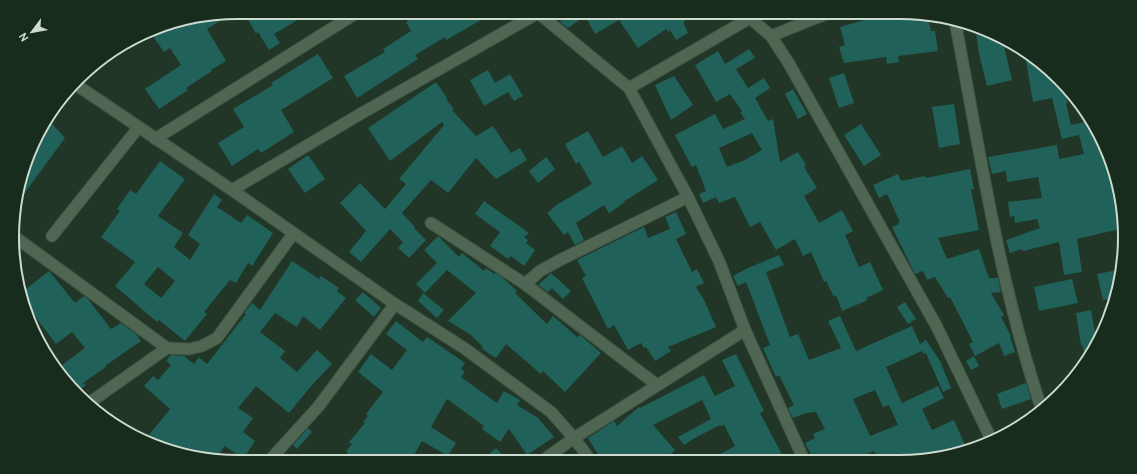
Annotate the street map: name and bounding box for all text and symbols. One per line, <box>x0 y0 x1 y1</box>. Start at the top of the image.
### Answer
north arrow <box>12 12 52 52</box>
text: N <box>16 30 32 44</box>

